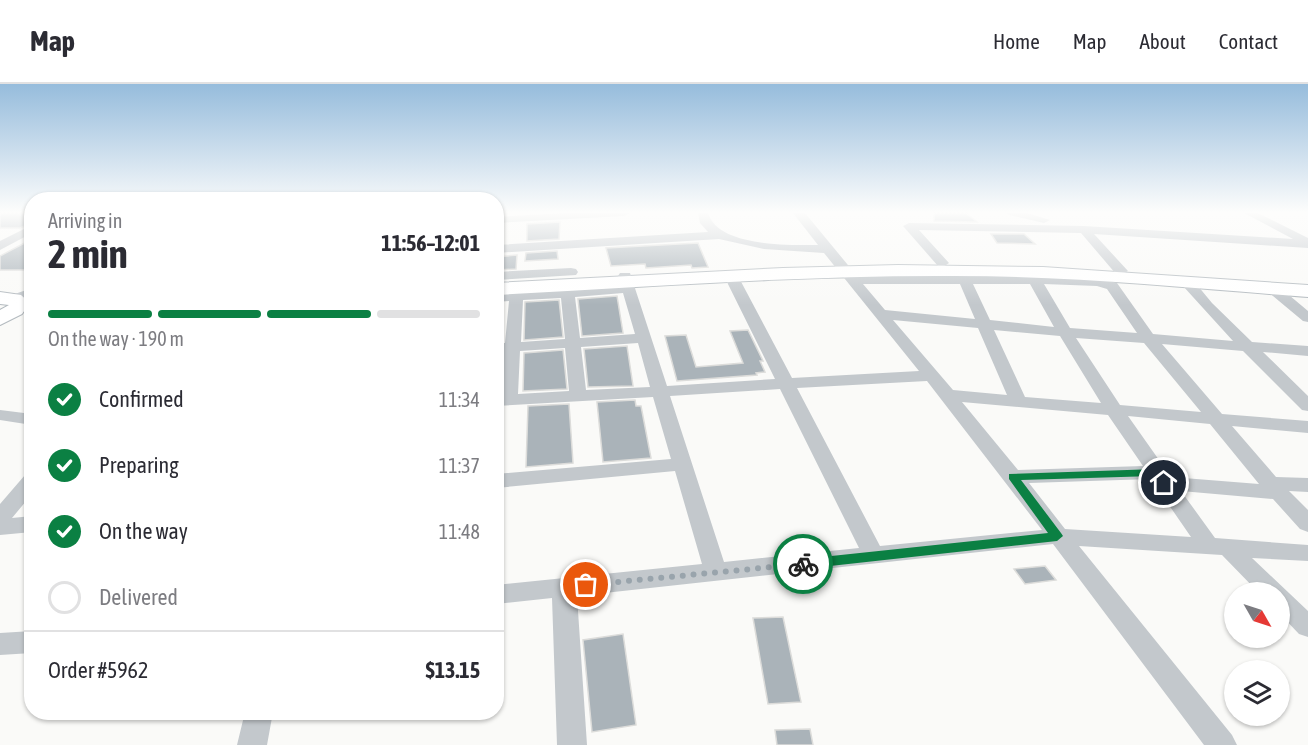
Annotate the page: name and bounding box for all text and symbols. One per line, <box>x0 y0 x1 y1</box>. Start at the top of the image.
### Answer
text: Map <box>30 25 75 57</box>
text: Home <box>993 29 1040 53</box>
text: Map <box>1073 29 1107 53</box>
text: About <box>1140 29 1186 53</box>
text: Contact <box>1219 29 1278 53</box>
text: Arriving in <box>48 209 122 232</box>
text: 11:56–12:01 <box>381 230 480 256</box>
text: 2 min <box>48 232 128 276</box>
text: On the way · 190 m <box>48 327 184 350</box>
icon: check <box>48 383 81 416</box>
text: Confirmed <box>99 386 184 412</box>
text: 11:34 <box>439 388 480 411</box>
icon: check <box>48 449 81 482</box>
text: Preparing <box>99 452 179 478</box>
text: 11:37 <box>439 454 480 477</box>
pin <box>1138 457 1189 508</box>
icon: home <box>1147 466 1180 499</box>
icon: check <box>48 515 81 548</box>
text: On the way <box>99 518 188 544</box>
text: 11:48 <box>439 520 480 543</box>
courier <box>773 534 833 594</box>
icon: bike <box>787 548 820 581</box>
pin <box>560 559 611 610</box>
icon: bag <box>569 568 602 601</box>
north arrow <box>1224 582 1290 648</box>
map controls <box>1224 582 1290 726</box>
text: Delivered <box>99 584 178 610</box>
text: Order #5962 <box>48 657 148 683</box>
text: $13.15 <box>425 657 480 683</box>
button: layers <box>1224 660 1290 726</box>

